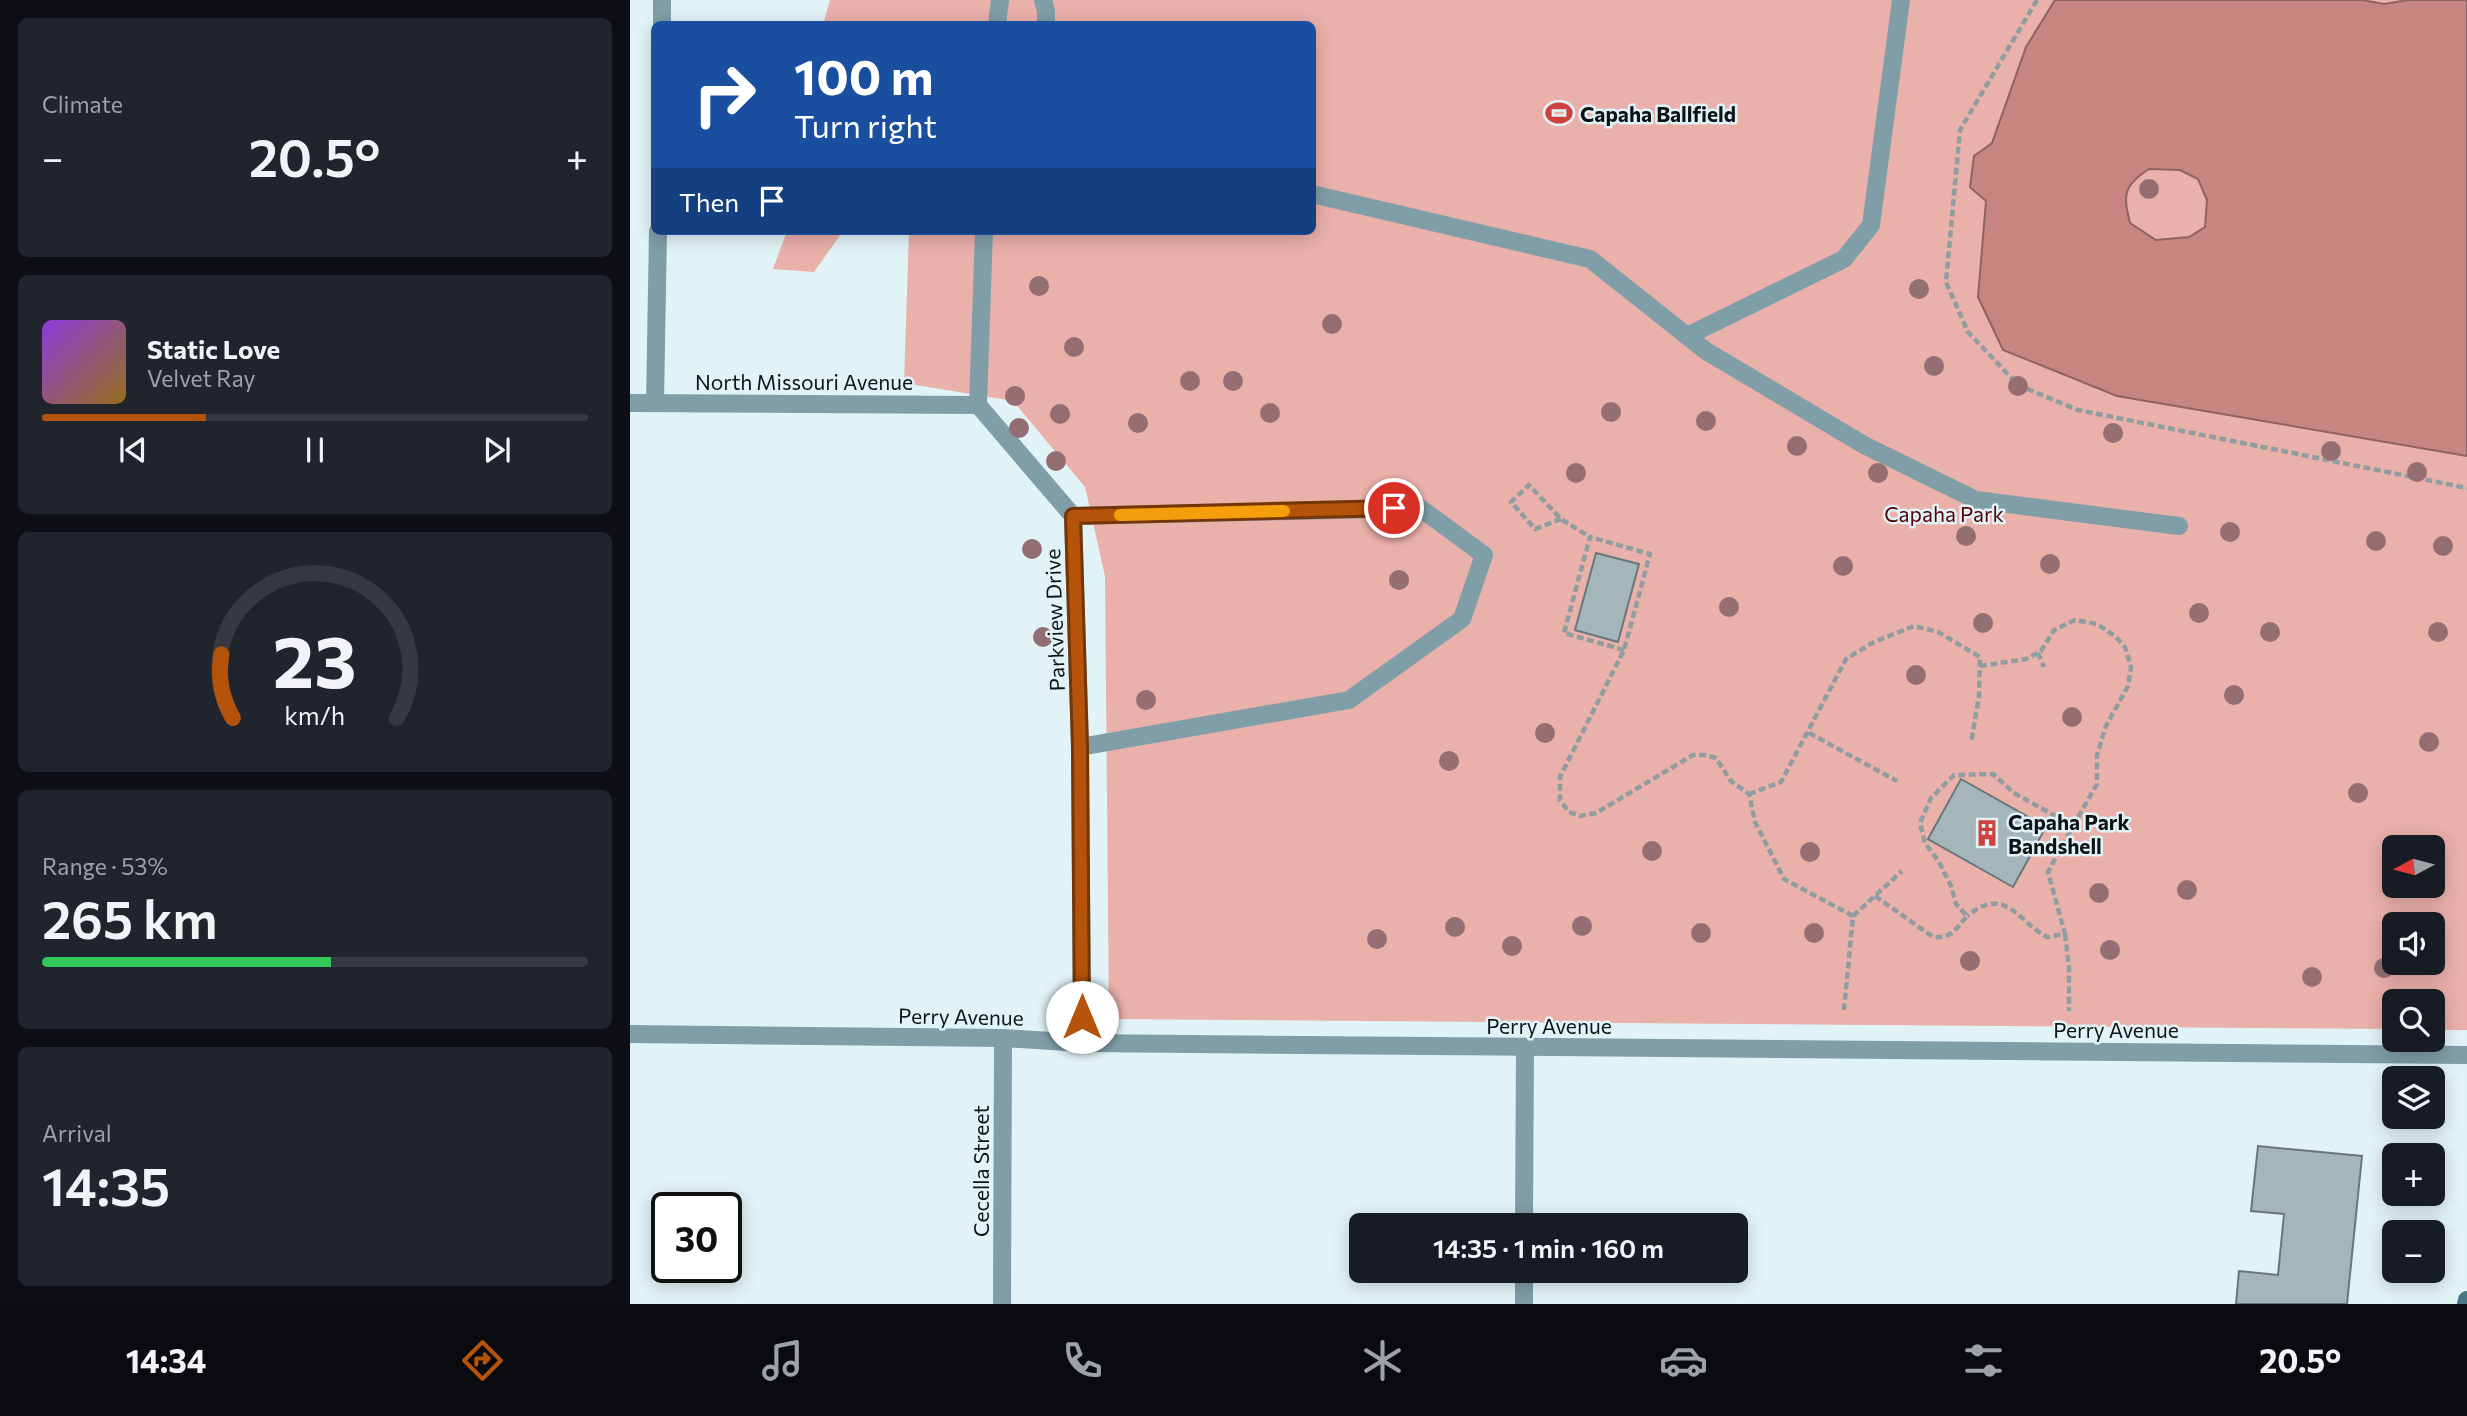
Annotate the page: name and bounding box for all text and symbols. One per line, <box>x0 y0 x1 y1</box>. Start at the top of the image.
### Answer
text: 100 m <box>794 45 933 105</box>
icon: right <box>679 49 770 140</box>
text: Climate <box>42 90 123 118</box>
sports icon: Capaha Ballfield <box>1544 98 1574 128</box>
place label: Capaha Ballfield <box>1580 101 1736 126</box>
text: Turn right <box>794 105 937 145</box>
text: 20.5° <box>249 124 380 188</box>
text: − <box>42 133 64 180</box>
text: + <box>566 133 588 180</box>
icon: arrive <box>753 182 791 220</box>
text: Then <box>679 186 739 217</box>
text: Static Love <box>147 333 280 364</box>
text: Velvet Ray <box>147 364 255 392</box>
street label: North Missouri Avenue <box>695 369 913 394</box>
icon: previous <box>114 431 152 469</box>
icon: pause <box>296 431 334 469</box>
icon: next <box>478 431 516 469</box>
pin <box>1364 478 1424 538</box>
icon: arrive <box>1375 489 1413 527</box>
park label: Capaha Park <box>1884 501 2004 526</box>
street label: Parkview Drive <box>1039 548 1069 692</box>
text: 23 <box>273 614 357 703</box>
text: km/h <box>285 700 345 730</box>
place label: Capaha Park Bandshell <box>2008 809 2130 858</box>
building icon: Capaha Park Bandshell <box>1972 818 2002 848</box>
north arrow <box>2382 835 2445 898</box>
map controls <box>2382 835 2445 1283</box>
text: Range · 53% <box>42 852 168 880</box>
text: 265 km <box>42 886 218 950</box>
button: sound <box>2382 912 2445 975</box>
position arrow <box>1045 980 1119 1054</box>
button: search <box>2382 989 2445 1052</box>
street label: Perry Avenue <box>898 1002 1024 1030</box>
street label: Perry Avenue <box>1486 1013 1612 1038</box>
street label: Perry Avenue <box>2053 1017 2179 1042</box>
button: layers <box>2382 1066 2445 1129</box>
street label: Cecella Street <box>968 1105 993 1237</box>
text: Arrival <box>42 1119 112 1147</box>
button: + <box>2382 1143 2445 1206</box>
text: 14:35 <box>42 1153 170 1217</box>
speed limit sign: 30 <box>651 1192 742 1283</box>
button: − <box>2382 1220 2445 1283</box>
text: 14:35 · 1 min · 160 m <box>1433 1232 1664 1263</box>
icon: directions <box>458 1336 507 1385</box>
icon: music <box>758 1336 807 1385</box>
icon: phone <box>1058 1336 1107 1385</box>
icon: climate <box>1358 1336 1407 1385</box>
icon: car <box>1659 1336 1708 1385</box>
icon: filters <box>1959 1336 2008 1385</box>
text: 14:34 <box>126 1340 206 1380</box>
text: 20.5° <box>2259 1340 2341 1380</box>

